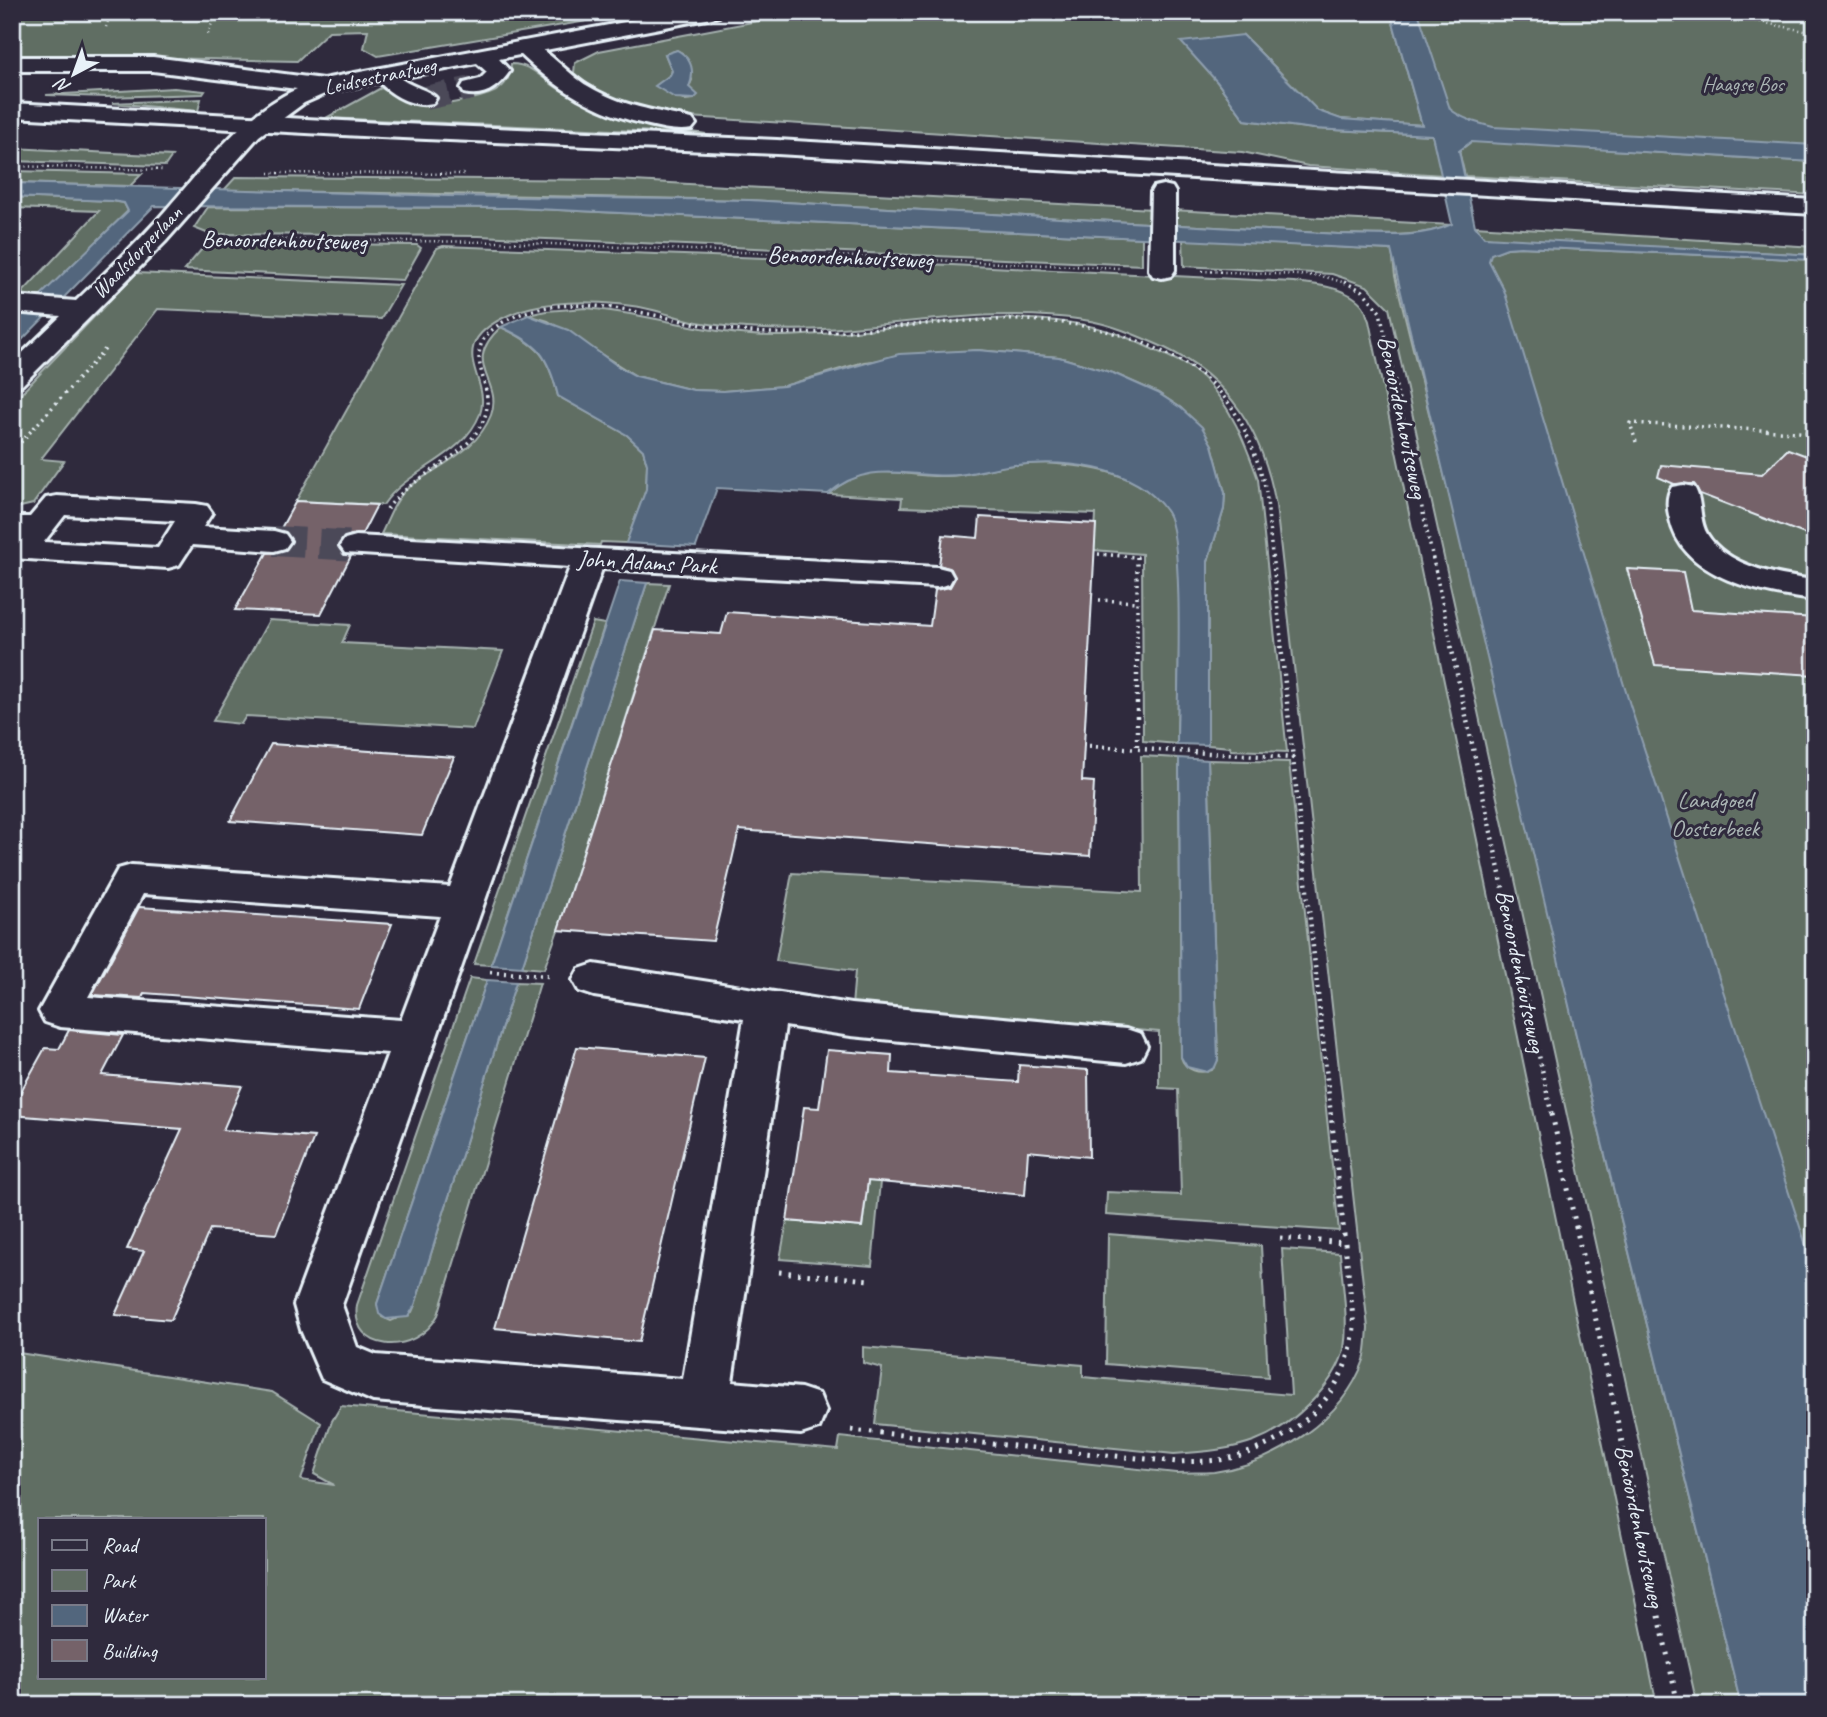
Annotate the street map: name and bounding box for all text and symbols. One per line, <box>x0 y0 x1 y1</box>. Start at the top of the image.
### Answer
north arrow <box>38 38 108 108</box>
street label: Leidsestraatweg <box>322 51 440 100</box>
text: N <box>49 71 76 99</box>
park label: Haagse Bos <box>1702 71 1786 97</box>
street label: Waalsdorperlaan <box>86 200 188 304</box>
street label: Benoordenhoutseweg <box>201 224 369 256</box>
street label: Benoordenhoutseweg <box>767 239 935 275</box>
street label: Benoordenhoutseweg <box>1371 333 1435 503</box>
street label: John Adams Park <box>576 543 720 581</box>
park label: Landgoed Oosterbeek <box>1671 785 1761 843</box>
street label: Benoordenhoutseweg <box>1489 887 1553 1057</box>
street label: Benoordenhoutseweg <box>1608 1442 1672 1612</box>
legend <box>38 1518 266 1678</box>
text: Road <box>102 1532 141 1558</box>
text: Park <box>102 1568 137 1594</box>
text: Water <box>102 1602 149 1628</box>
text: Building <box>102 1638 159 1664</box>

